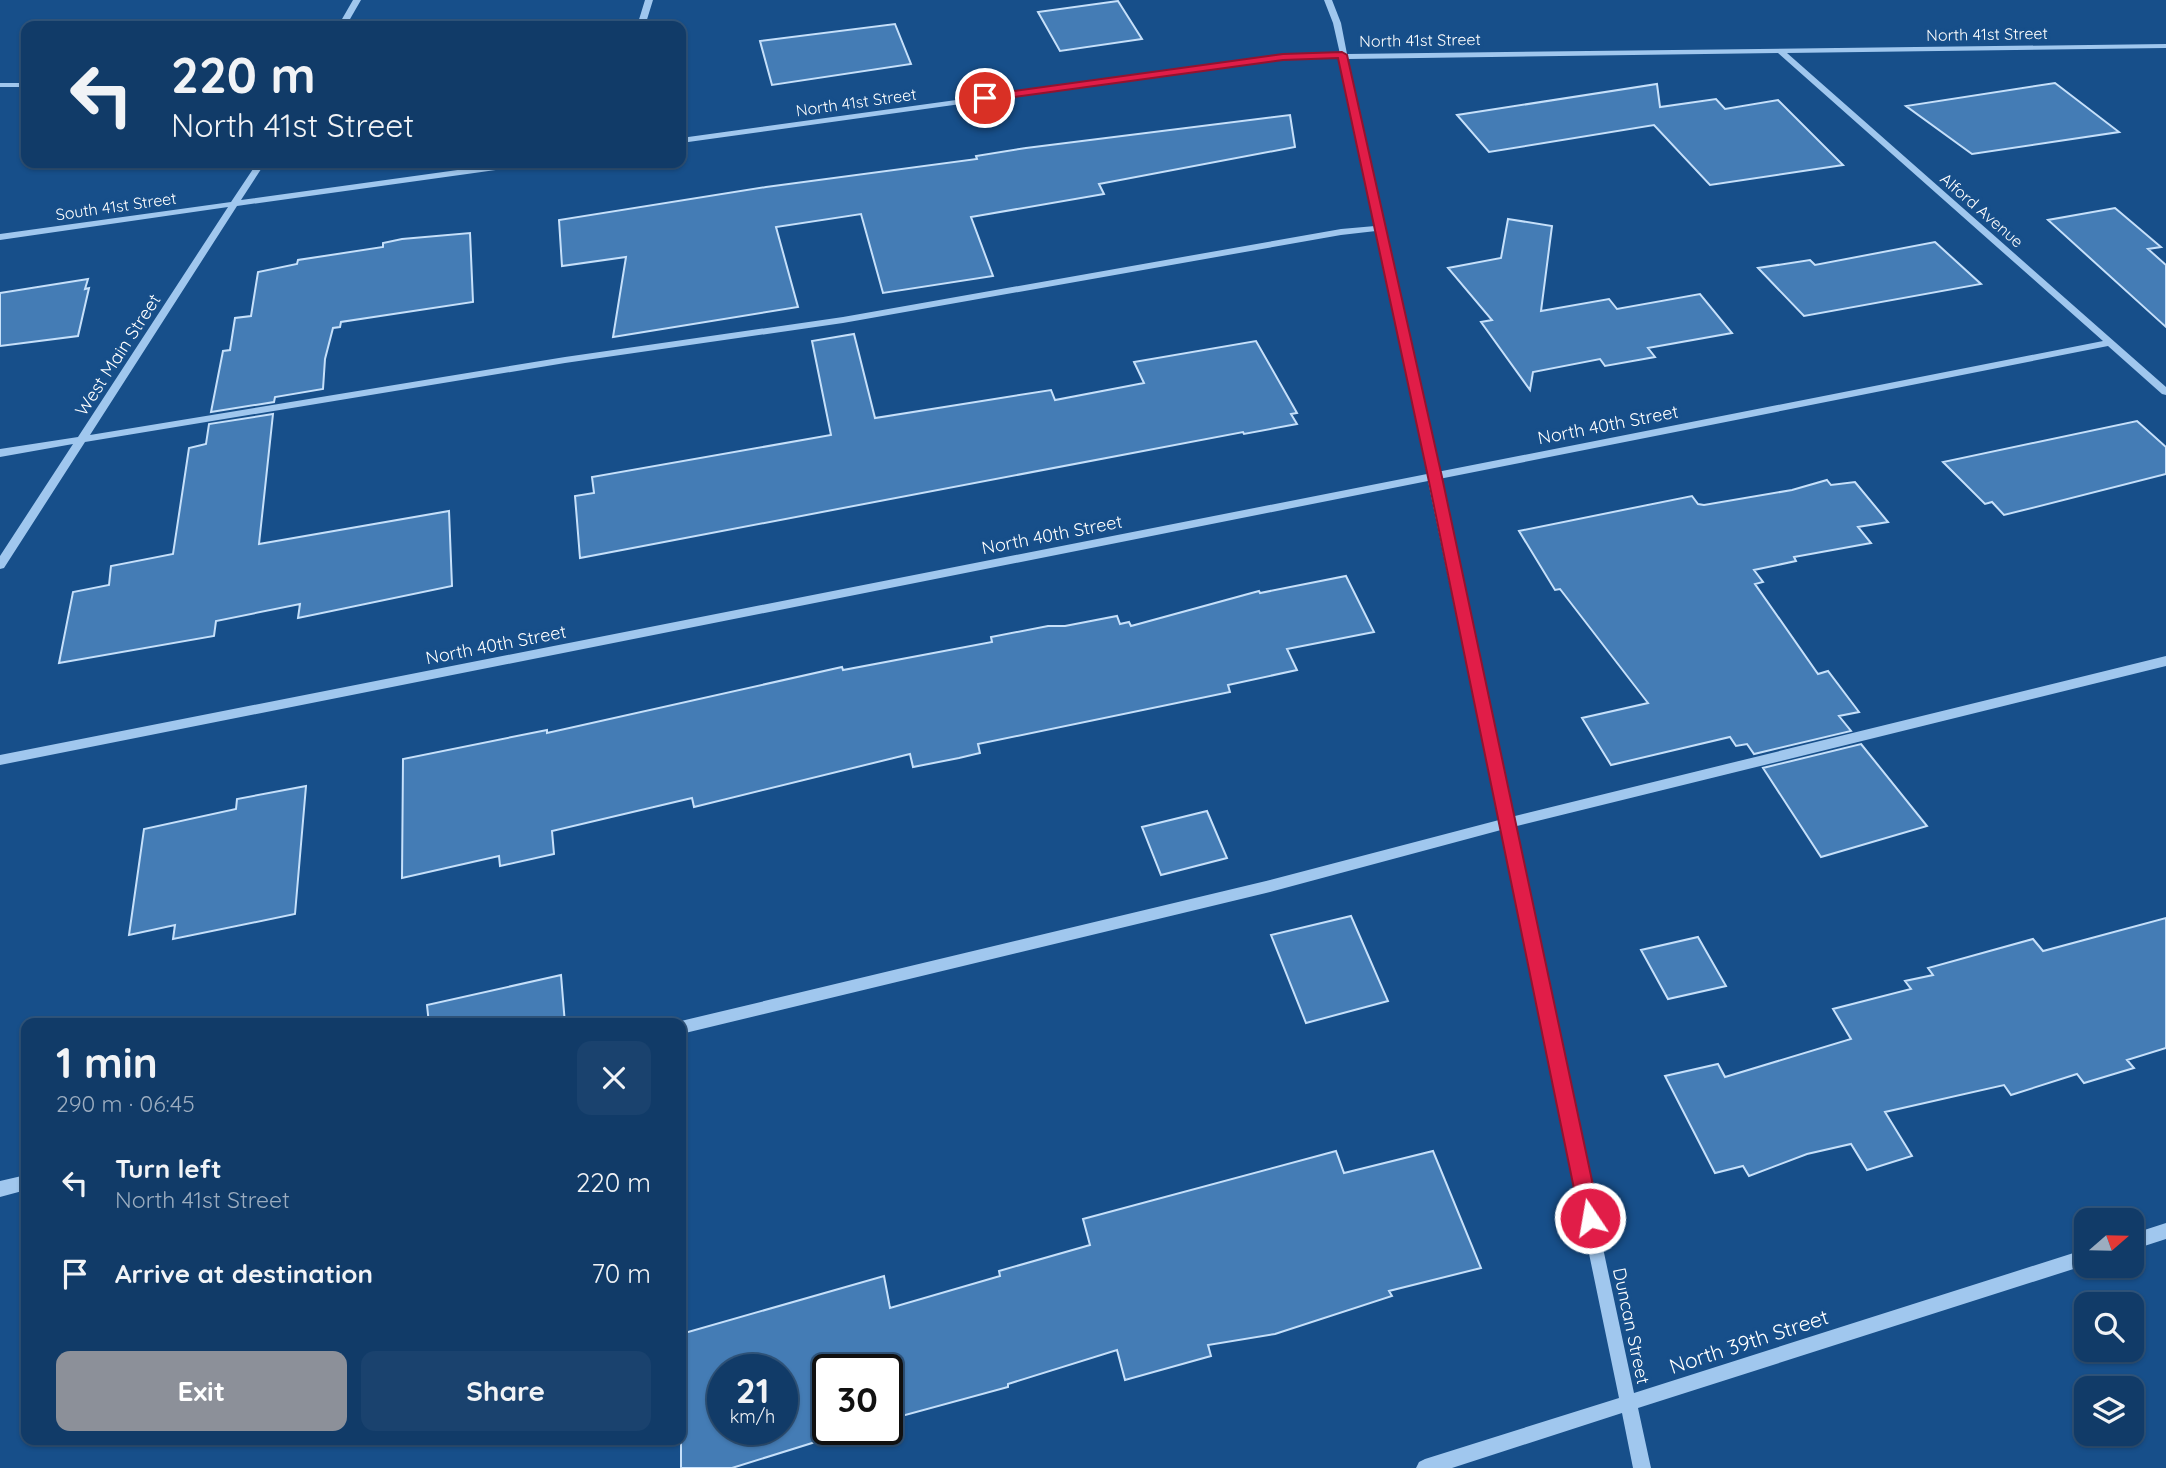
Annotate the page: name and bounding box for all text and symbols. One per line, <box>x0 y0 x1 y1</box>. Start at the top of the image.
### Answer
street label: North 41st Street <box>1926 23 2048 45</box>
street label: North 41st Street <box>1359 29 1481 51</box>
text: 220 m <box>171 44 316 105</box>
icon: left <box>56 49 147 140</box>
pin <box>955 68 1015 128</box>
icon: arrive <box>966 79 1004 117</box>
street label: North 41st Street <box>794 84 918 120</box>
text: North 41st Street <box>171 105 414 145</box>
street label: Alford Avenue <box>1936 169 2028 251</box>
street label: South 41st Street <box>54 188 178 224</box>
street label: West Main Street <box>70 289 166 420</box>
street label: North 40th Street <box>1536 400 1680 449</box>
street label: North 40th Street <box>980 510 1124 559</box>
street label: North 40th Street <box>424 620 568 669</box>
text: 1 min <box>56 1036 158 1089</box>
button: close <box>577 1041 651 1115</box>
text: 290 m · 06:45 <box>56 1089 195 1118</box>
text: Turn left <box>115 1152 222 1185</box>
icon: left <box>56 1164 94 1202</box>
text: 220 m <box>576 1166 651 1199</box>
position arrow <box>1553 1181 1627 1255</box>
text: North 41st Street <box>115 1185 290 1214</box>
north arrow <box>2074 1208 2144 1278</box>
map controls <box>2074 1208 2144 1446</box>
icon: arrive <box>56 1255 94 1293</box>
text: Arrive at destination <box>115 1257 373 1290</box>
text: 70 m <box>591 1257 651 1290</box>
street label: Duncan Street <box>1608 1266 1655 1386</box>
button: search <box>2074 1292 2144 1362</box>
street label: North 39th Street <box>1666 1303 1832 1379</box>
button: Exit <box>56 1351 347 1431</box>
button: Share <box>361 1351 651 1431</box>
speed limit sign: 30 <box>812 1354 903 1445</box>
text: 21 <box>736 1368 769 1412</box>
button: layers <box>2074 1376 2144 1446</box>
text: km/h <box>730 1405 775 1428</box>

